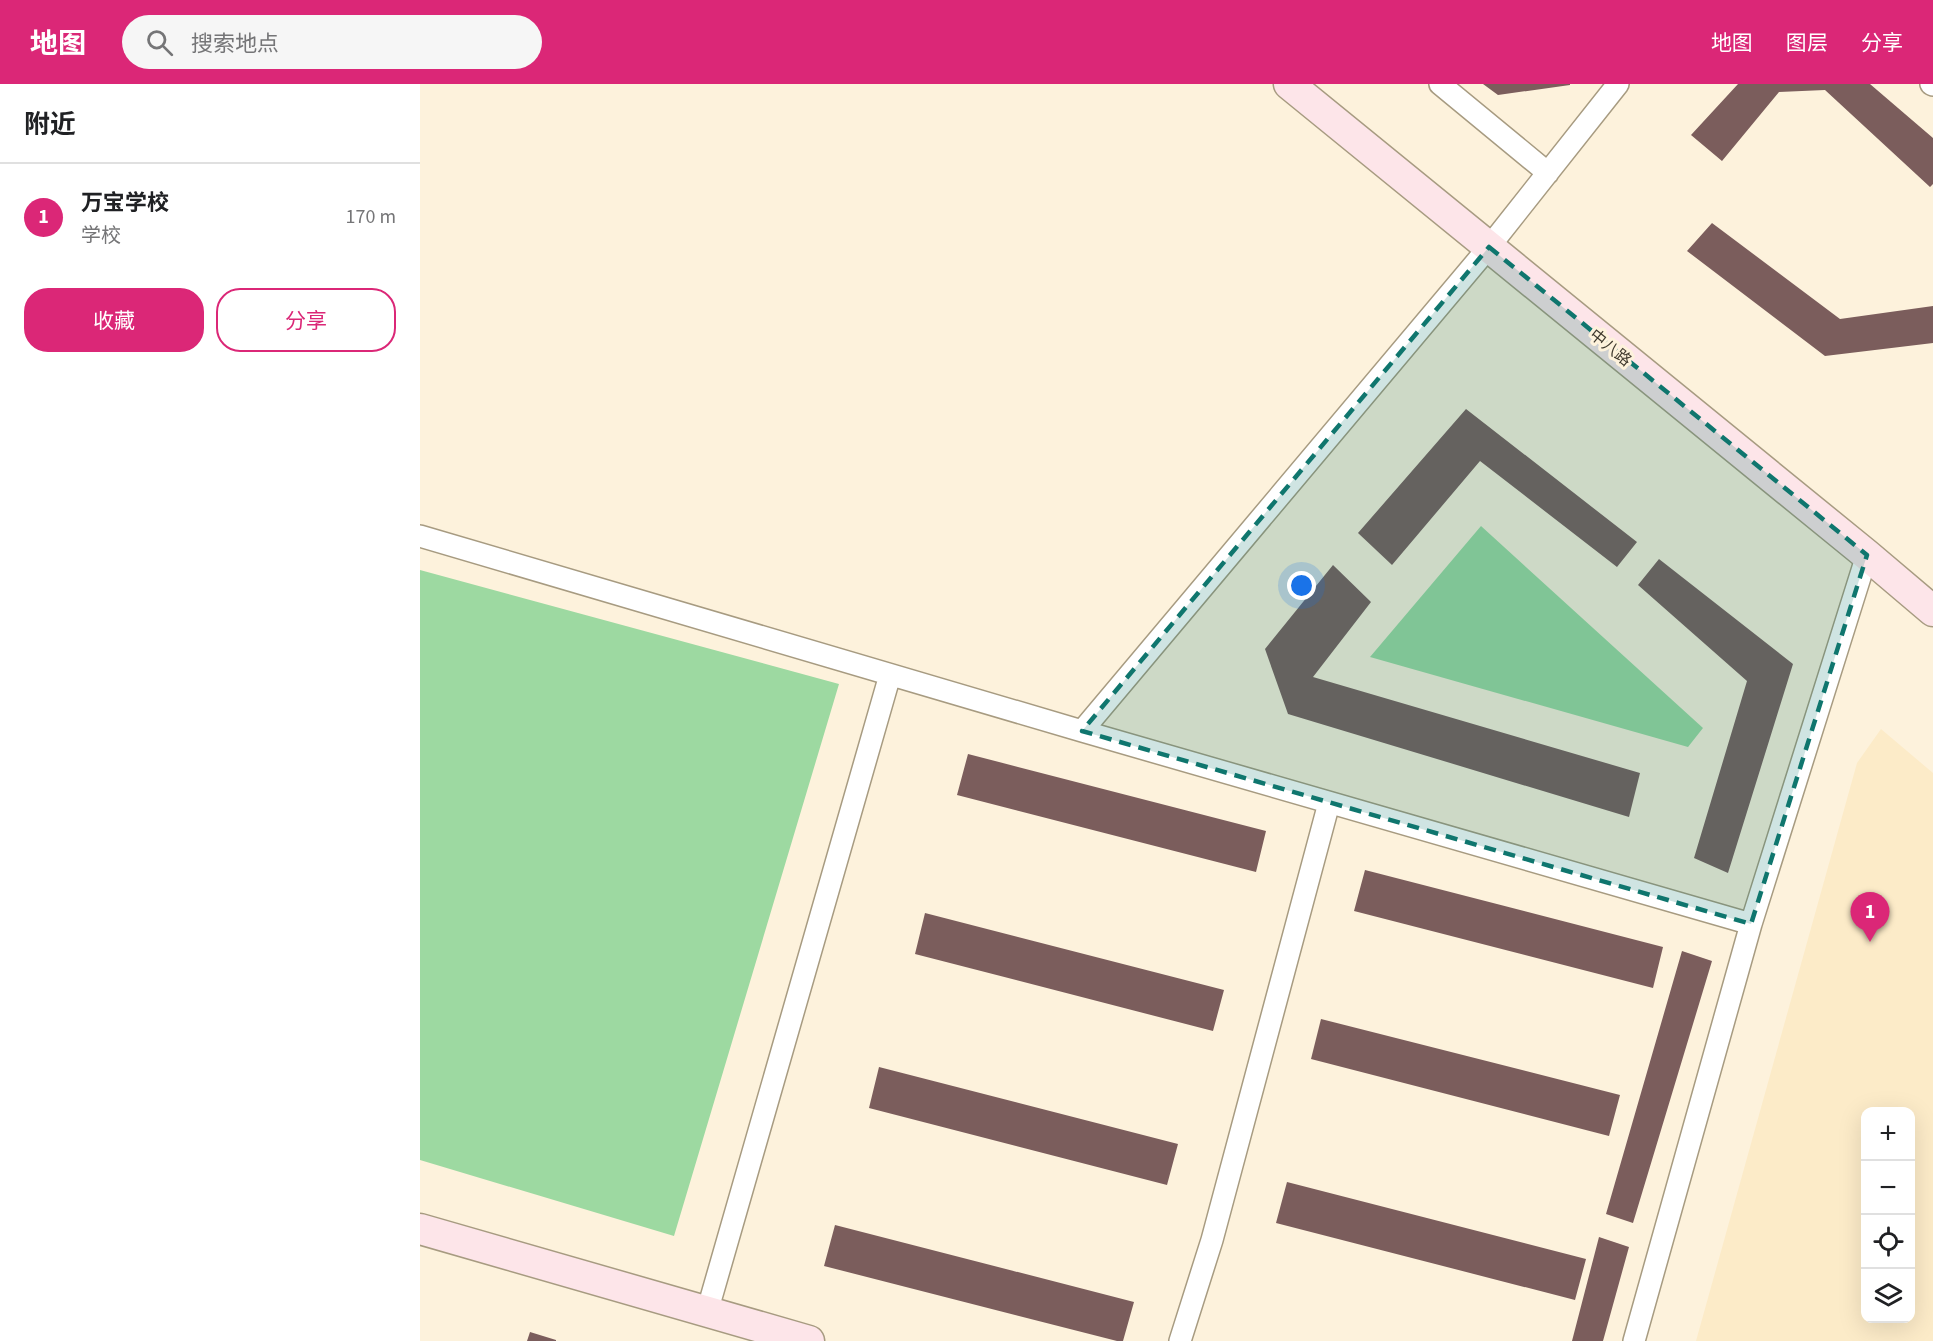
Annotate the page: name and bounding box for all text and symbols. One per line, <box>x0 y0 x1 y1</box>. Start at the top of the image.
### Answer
search box <box>122 15 542 69</box>
text: 地图 <box>30 24 86 64</box>
icon: search <box>143 26 176 59</box>
text: 搜索地点 <box>191 28 279 60</box>
text: 地图 <box>1711 28 1753 58</box>
text: 图层 <box>1786 28 1828 58</box>
text: 分享 <box>1861 28 1903 58</box>
text: 附近 <box>24 106 76 143</box>
text: 万宝学校 <box>81 187 169 219</box>
text: 1 <box>38 203 49 231</box>
text: 170 m <box>346 203 396 231</box>
text: 学校 <box>81 222 121 250</box>
button: 收藏 <box>24 288 204 352</box>
button: 分享 <box>216 288 396 352</box>
street label: 中八路 <box>1585 324 1636 371</box>
your location <box>1287 571 1316 600</box>
pin: 1 <box>1850 892 1890 942</box>
map controls <box>1861 1107 1915 1323</box>
button: + <box>1861 1107 1915 1161</box>
button: − <box>1861 1161 1915 1215</box>
button: locate <box>1861 1215 1915 1269</box>
button: layers <box>1861 1269 1915 1323</box>

